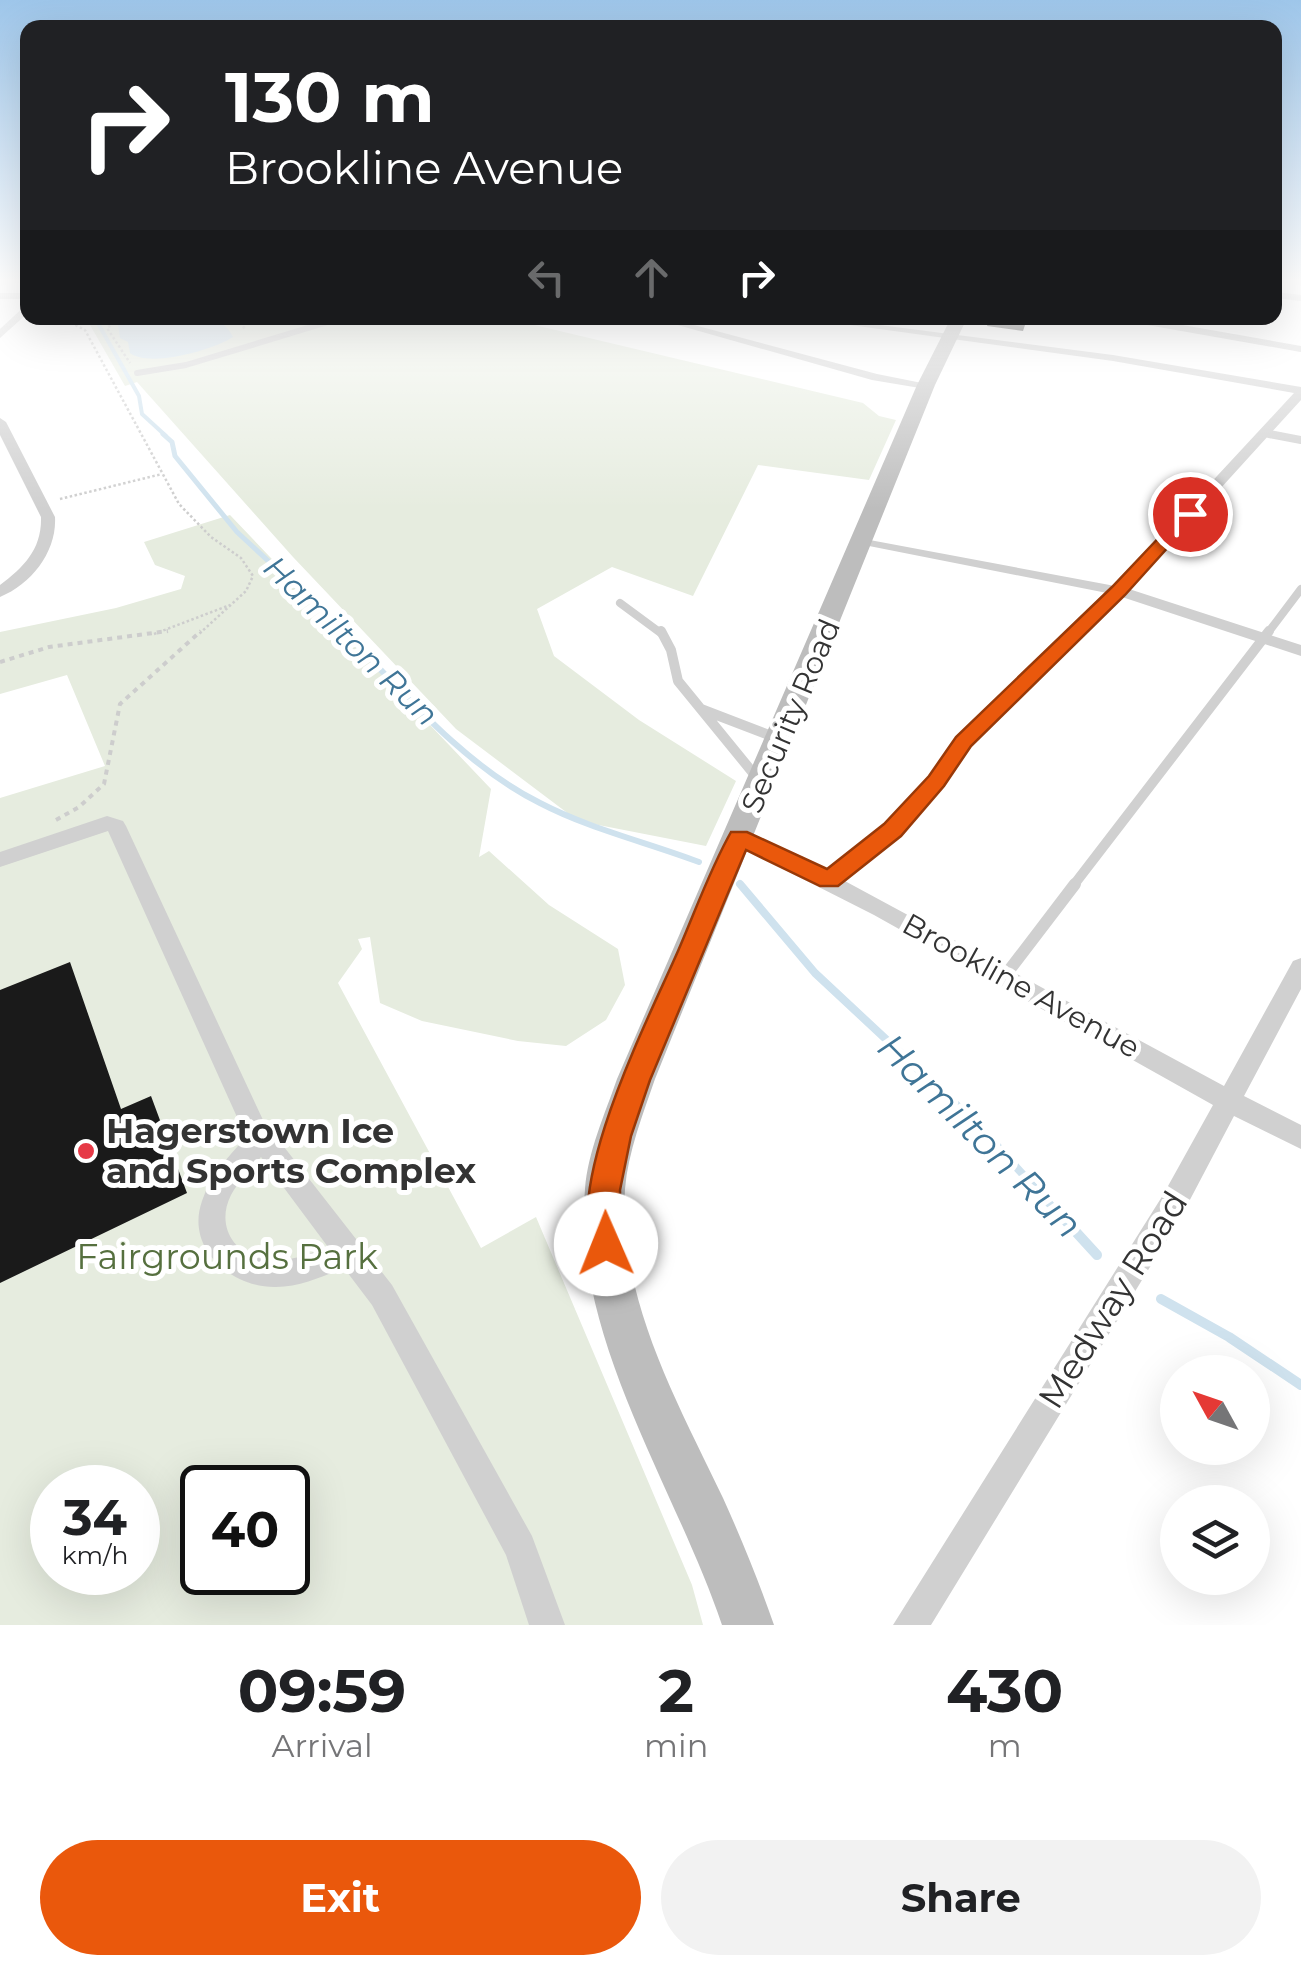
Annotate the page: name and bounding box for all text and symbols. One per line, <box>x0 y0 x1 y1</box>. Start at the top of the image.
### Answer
text: 130 m <box>225 54 435 140</box>
icon: right <box>60 60 190 190</box>
text: Brookline Avenue <box>225 140 623 195</box>
icon: left <box>519 250 574 305</box>
icon: ahead <box>624 250 679 305</box>
icon: right <box>729 250 784 305</box>
pin <box>1148 472 1233 557</box>
icon: arrive <box>1163 487 1218 542</box>
water label: Hamilton Run <box>256 548 447 734</box>
street label: Security Road <box>733 613 848 818</box>
street label: Brookline Avenue <box>896 905 1146 1066</box>
water label: Hamilton Run <box>868 1023 1093 1248</box>
place label: Hagerstown Ice and Sports Complex <box>106 1109 476 1192</box>
marker: Hagerstown Ice and Sports Complex <box>75 1140 97 1162</box>
street label: Medway Road <box>1029 1183 1197 1416</box>
position arrow <box>554 1192 658 1296</box>
park label: Fairgrounds Park <box>76 1235 378 1278</box>
north arrow <box>1160 1355 1270 1465</box>
map controls <box>1160 1355 1270 1595</box>
speed limit sign: 40 <box>180 1465 310 1595</box>
button: layers <box>1160 1485 1270 1595</box>
text: 34 <box>63 1487 127 1548</box>
text: km/h <box>62 1540 128 1570</box>
text: 09:59 <box>238 1654 406 1727</box>
text: 2 <box>658 1654 694 1727</box>
text: 430 <box>946 1654 1063 1727</box>
text: Arrival <box>272 1726 373 1765</box>
text: min <box>644 1726 708 1765</box>
text: m <box>988 1726 1022 1765</box>
button: Exit <box>40 1840 641 1955</box>
button: Share <box>661 1840 1261 1955</box>

